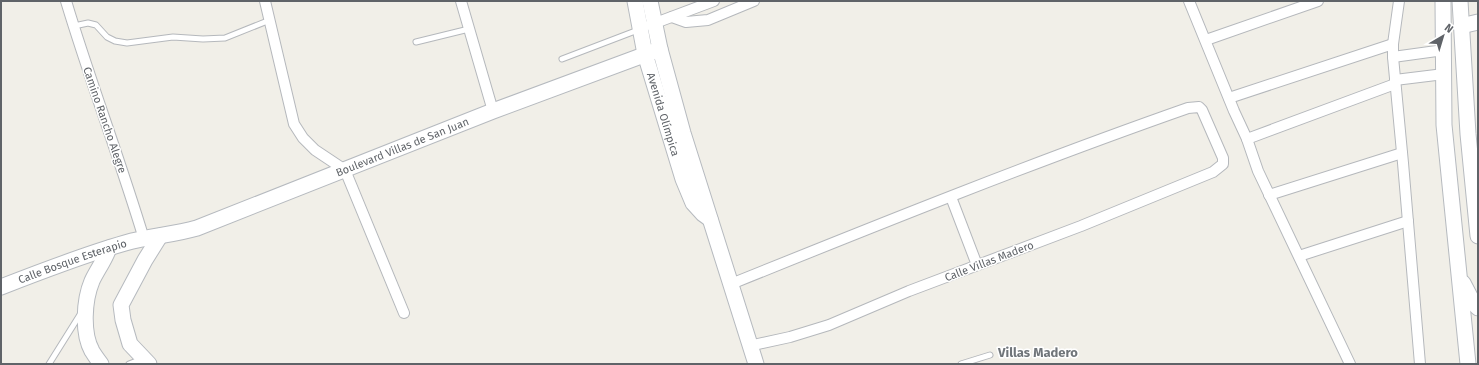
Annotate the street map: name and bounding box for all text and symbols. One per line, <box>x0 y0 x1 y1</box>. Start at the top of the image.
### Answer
north arrow <box>1423 16 1463 56</box>
text: N <box>1442 21 1456 36</box>
street label: Camino Rancho Alegre <box>80 65 129 175</box>
street label: Avenida Olímpica <box>644 71 682 158</box>
street label: Boulevard Villas de San Juan <box>334 115 471 179</box>
street label: Calle Bosque Esterapio <box>16 237 128 287</box>
street label: Calle Villas Madero <box>943 239 1035 284</box>
district label: Villas Madero <box>997 345 1078 360</box>

